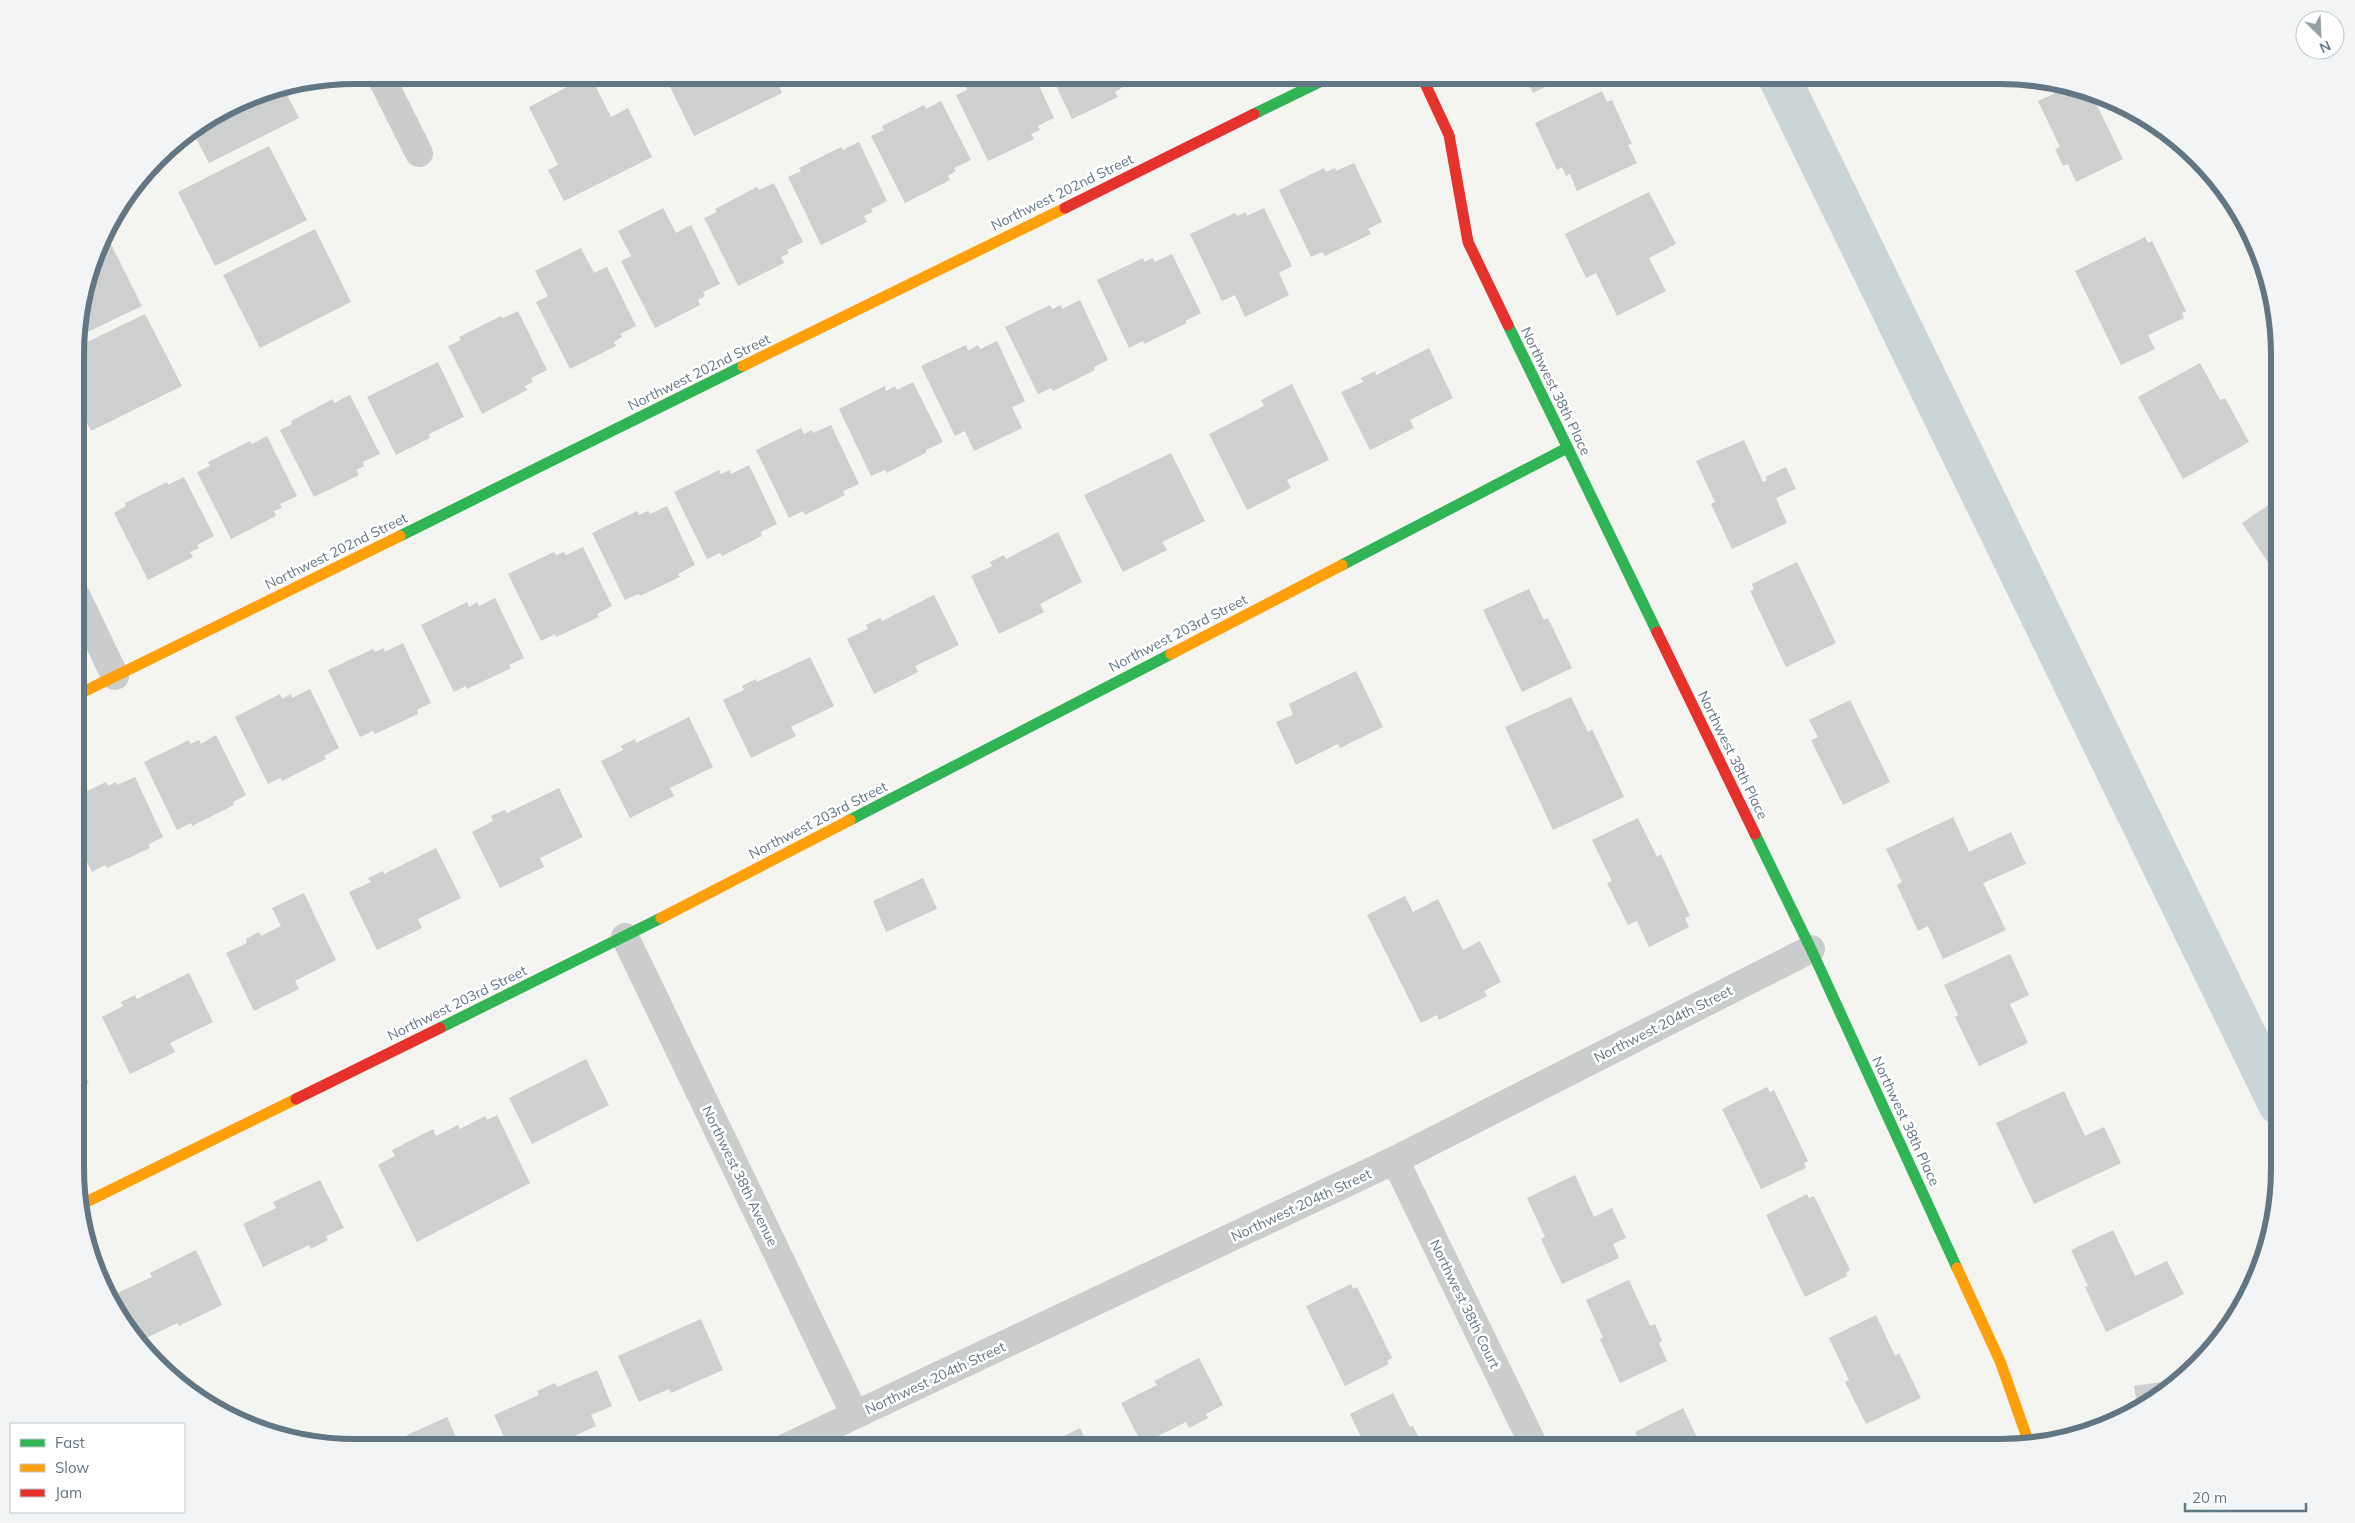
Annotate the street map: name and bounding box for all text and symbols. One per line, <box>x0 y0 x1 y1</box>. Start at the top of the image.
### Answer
north arrow <box>2295 10 2345 60</box>
text: N <box>2317 37 2334 57</box>
street label: Northwest 202nd Street <box>988 150 1136 234</box>
street label: Northwest 38th Place <box>1517 324 1595 458</box>
street label: Northwest 202nd Street <box>625 330 773 414</box>
street label: Northwest 202nd Street <box>262 509 410 593</box>
street label: Northwest 203rd Street <box>1106 590 1250 676</box>
street label: Northwest 38th Place <box>1694 688 1772 822</box>
street label: Northwest 203rd Street <box>746 777 890 863</box>
street label: Northwest 203rd Street <box>384 961 530 1045</box>
street label: Northwest 204th Street <box>1591 981 1735 1067</box>
street label: Northwest 38th Place <box>1868 1053 1944 1189</box>
street label: Northwest 38th Avenue <box>698 1103 782 1249</box>
street label: Northwest 204th Street <box>1228 1165 1374 1245</box>
street label: Northwest 38th Court <box>1426 1237 1504 1371</box>
street label: Northwest 204th Street <box>862 1338 1008 1418</box>
legend <box>10 1423 185 1513</box>
text: Fast <box>55 1433 85 1452</box>
text: Slow <box>55 1458 89 1477</box>
scale bar <box>2185 1480 2306 1512</box>
text: Jam <box>55 1483 82 1502</box>
text: 20 m <box>2192 1488 2227 1507</box>

